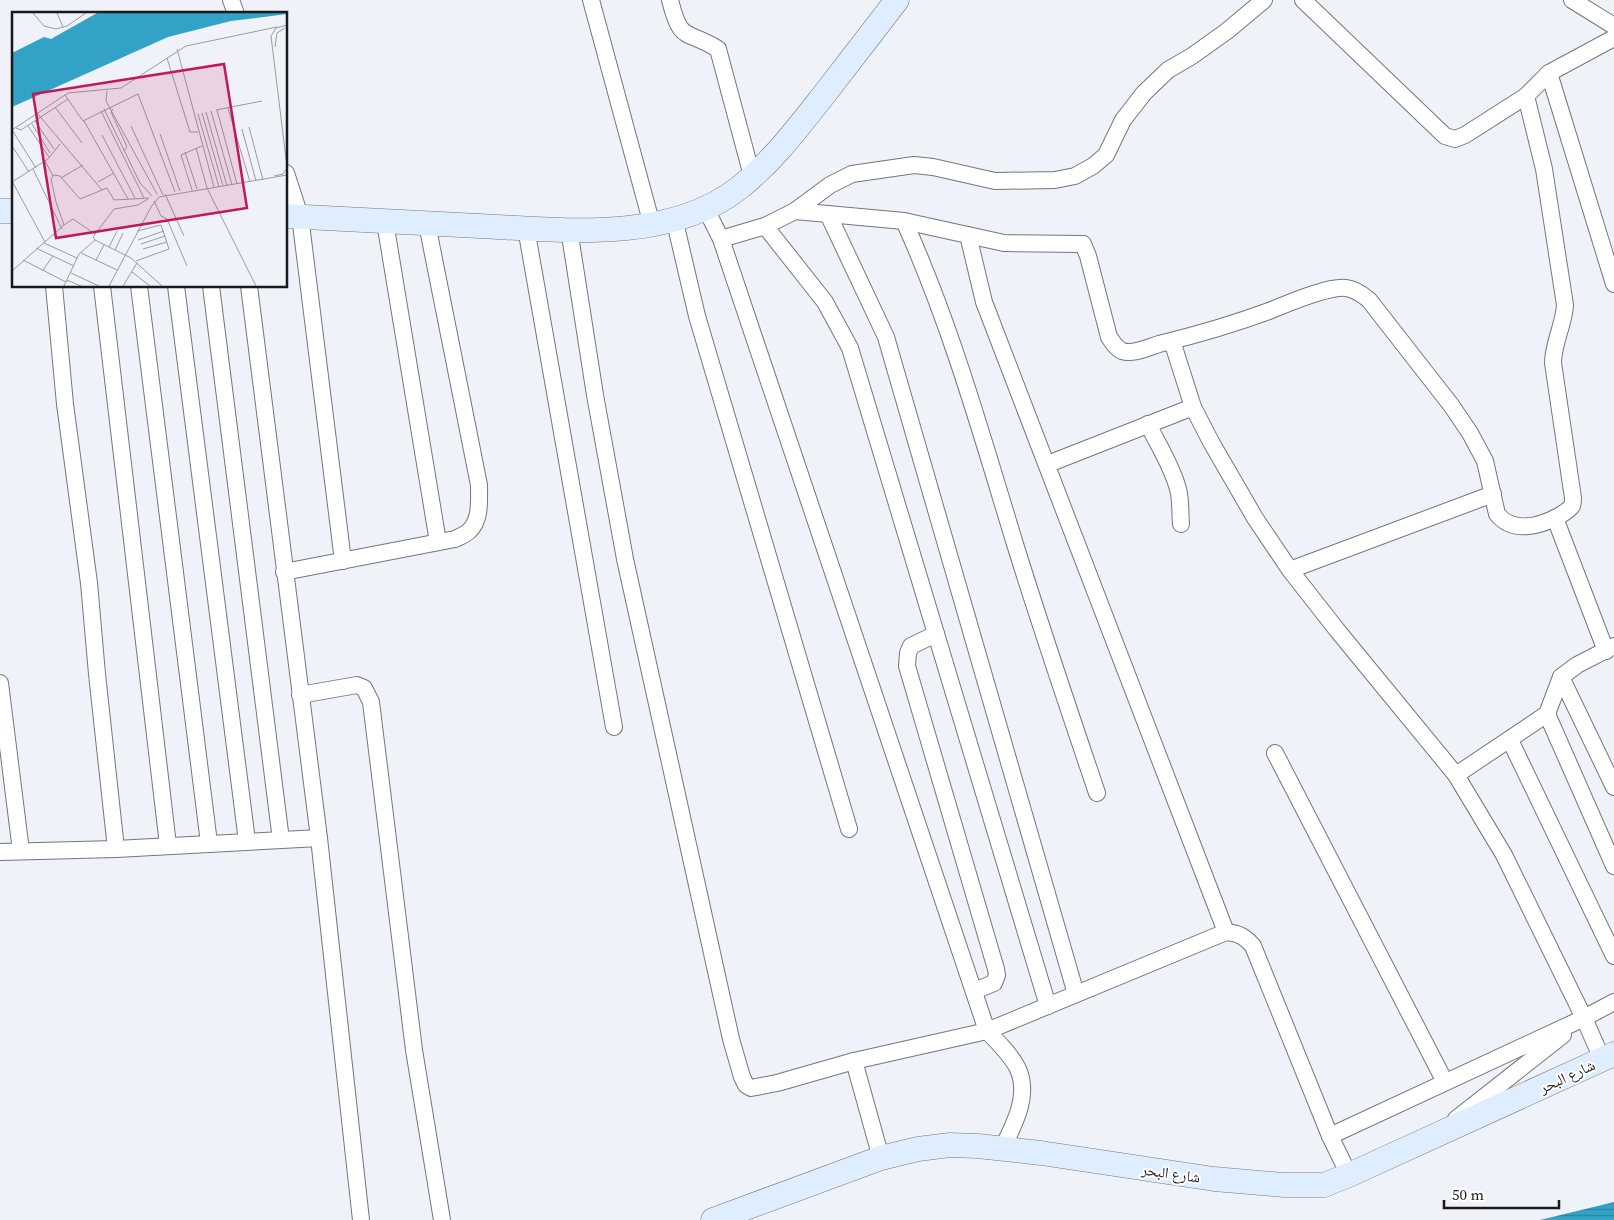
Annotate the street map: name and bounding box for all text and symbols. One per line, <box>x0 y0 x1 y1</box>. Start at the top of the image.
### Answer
inset map <box>12 12 288 288</box>
street label: شارع البحر <box>1535 1054 1598 1098</box>
street label: شارع البحر <box>1139 1158 1202 1188</box>
scale bar <box>1444 1178 1559 1210</box>
text: 50 m <box>1452 1184 1484 1205</box>

